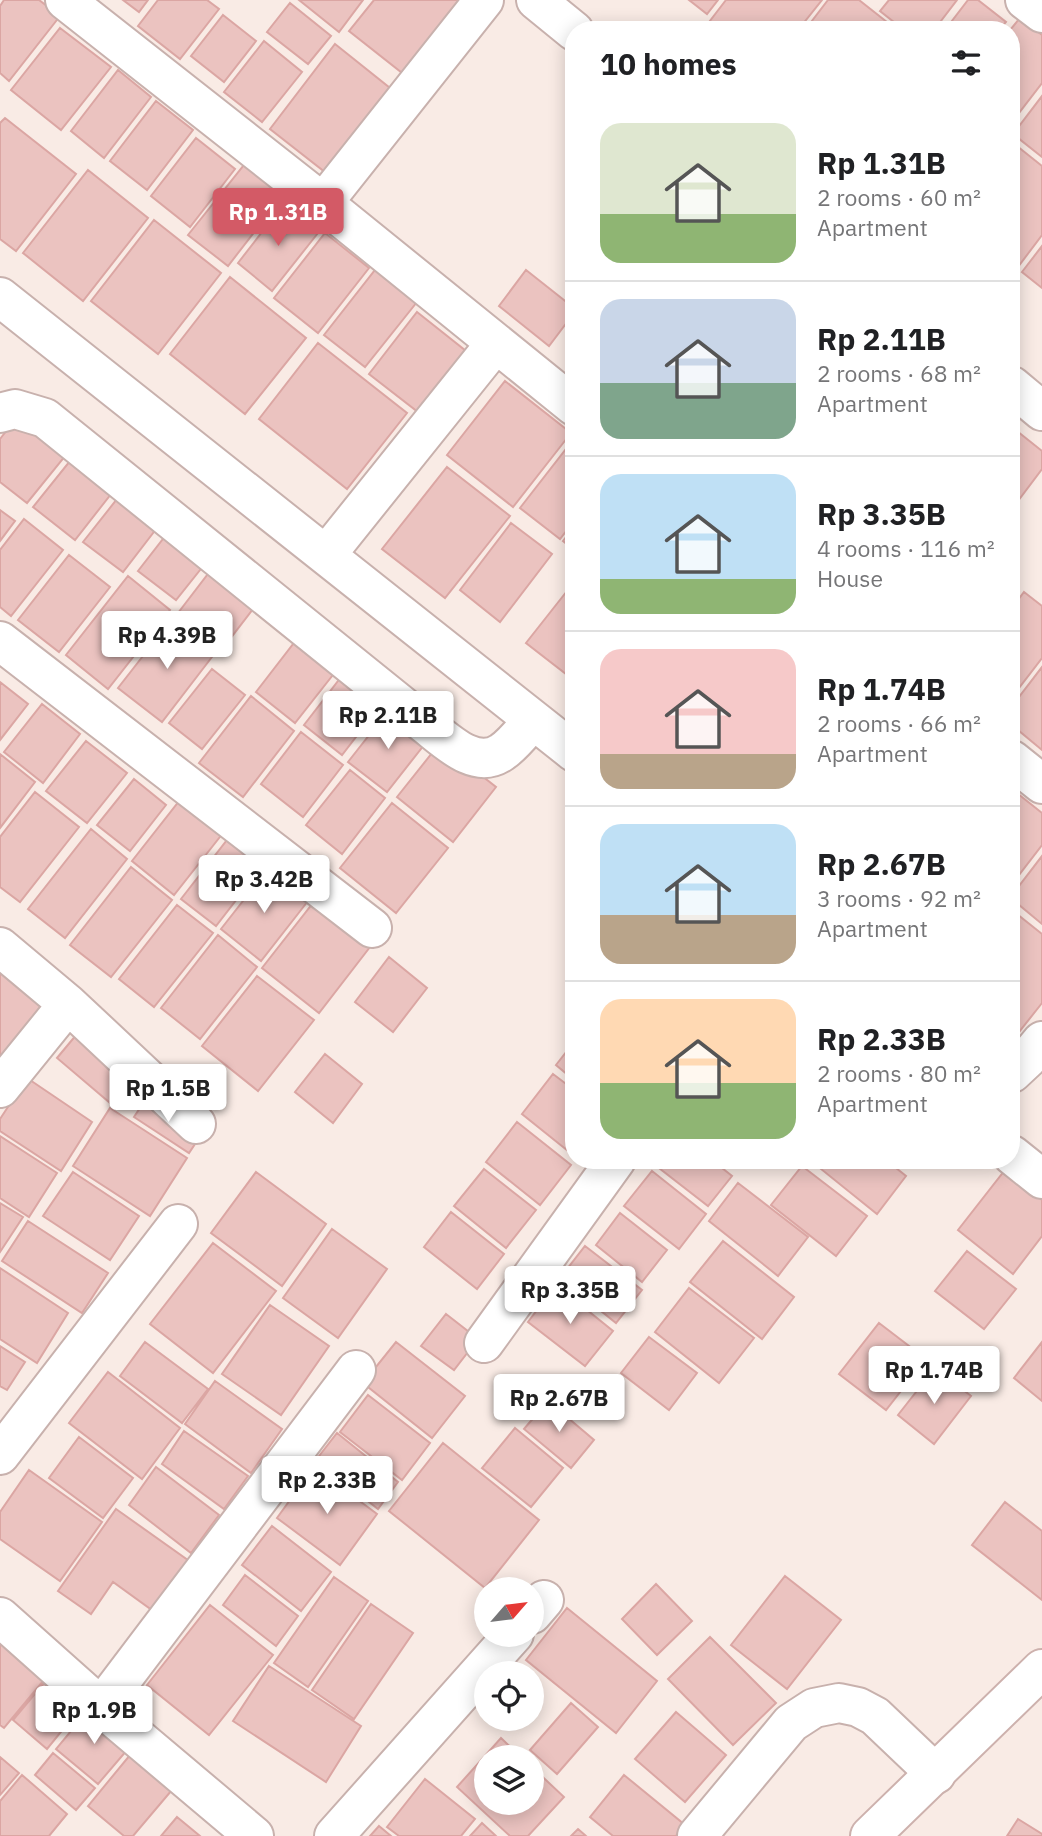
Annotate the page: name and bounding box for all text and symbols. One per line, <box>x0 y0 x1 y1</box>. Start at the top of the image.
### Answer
text: 10 homes <box>600 44 737 83</box>
icon: filters <box>947 44 985 82</box>
text: Rp 1.31B <box>817 143 946 182</box>
icon: home <box>656 151 740 235</box>
text: 2 rooms · 60 m² <box>817 182 981 212</box>
pin: Rp 1.31B <box>206 188 350 248</box>
text: Rp 1.31B <box>229 196 327 226</box>
text: Apartment <box>817 212 928 242</box>
text: Rp 2.11B <box>817 319 946 358</box>
icon: home <box>656 327 740 411</box>
text: 2 rooms · 68 m² <box>817 358 981 388</box>
text: Apartment <box>817 388 928 418</box>
text: Rp 3.35B <box>817 494 946 533</box>
icon: home <box>656 502 740 586</box>
text: 4 rooms · 116 m² <box>817 533 995 563</box>
text: House <box>817 563 883 593</box>
pin: Rp 4.39B <box>95 612 239 671</box>
text: Rp 4.39B <box>118 619 216 649</box>
text: Rp 1.74B <box>817 669 946 708</box>
icon: home <box>656 677 740 761</box>
pin: Rp 2.11B <box>316 692 460 751</box>
text: Rp 2.11B <box>339 699 437 729</box>
text: 2 rooms · 66 m² <box>817 708 981 738</box>
text: Apartment <box>817 738 928 768</box>
text: Rp 2.67B <box>817 844 946 883</box>
icon: home <box>656 852 740 936</box>
pin: Rp 3.42B <box>192 856 336 915</box>
text: Rp 3.42B <box>215 863 313 893</box>
text: 3 rooms · 92 m² <box>817 883 981 913</box>
text: Apartment <box>817 913 928 943</box>
text: Rp 2.33B <box>817 1019 946 1058</box>
icon: home <box>656 1027 740 1111</box>
text: 2 rooms · 80 m² <box>817 1058 981 1088</box>
pin: Rp 1.5B <box>103 1064 233 1124</box>
text: Rp 1.5B <box>126 1072 211 1102</box>
text: Apartment <box>817 1088 928 1118</box>
pin: Rp 3.35B <box>498 1266 642 1326</box>
text: Rp 3.35B <box>521 1274 619 1304</box>
pin: Rp 1.74B <box>862 1346 1006 1406</box>
text: Rp 1.74B <box>885 1354 983 1384</box>
pin: Rp 2.67B <box>487 1374 631 1434</box>
text: Rp 2.67B <box>510 1382 608 1412</box>
pin: Rp 2.33B <box>255 1456 399 1516</box>
text: Rp 2.33B <box>278 1464 376 1494</box>
north arrow <box>474 1577 544 1647</box>
map controls <box>474 1577 544 1815</box>
button: locate <box>474 1661 544 1731</box>
pin: Rp 1.9B <box>29 1686 159 1746</box>
text: Rp 1.9B <box>52 1694 137 1724</box>
button: layers <box>474 1745 544 1815</box>

